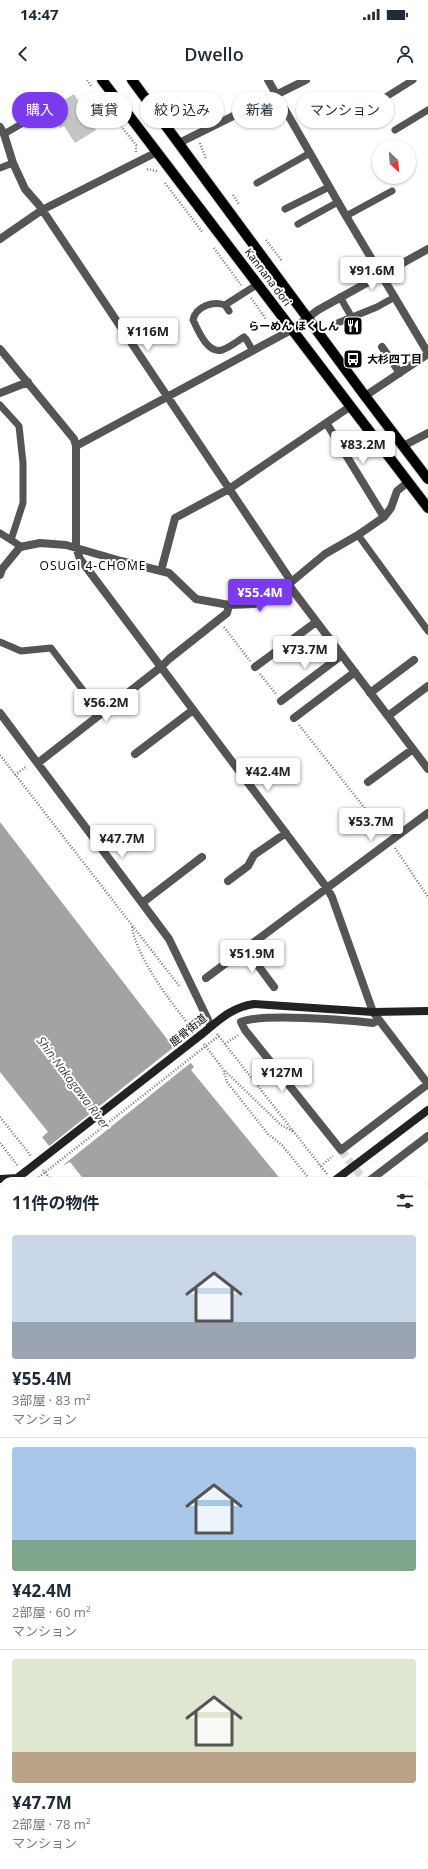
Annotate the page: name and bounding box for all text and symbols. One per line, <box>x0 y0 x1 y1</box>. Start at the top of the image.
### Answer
text: 14:47 <box>20 4 59 24</box>
text: Dwello <box>184 42 244 66</box>
icon: back <box>12 43 34 65</box>
icon: person <box>394 43 416 65</box>
chip: 購入 <box>12 92 68 128</box>
chip: 賃貸 <box>76 92 132 128</box>
chip: 絞り込み <box>140 92 224 128</box>
chip: 新着 <box>232 92 288 128</box>
chip: マンション <box>296 92 394 128</box>
north arrow <box>372 140 416 184</box>
map controls <box>372 140 416 184</box>
street label: Kannana dori <box>242 245 295 309</box>
pin: ¥91.6M <box>339 257 405 291</box>
text: ¥91.6M <box>349 261 395 279</box>
restaurant icon: らーめん ほくしん <box>342 315 364 337</box>
pin: ¥116M <box>120 318 176 352</box>
place label: らーめん ほくしん <box>248 318 339 333</box>
text: ¥116M <box>127 322 169 340</box>
bus stop icon: 大杉四丁目 <box>342 348 364 370</box>
place label: 大杉四丁目 <box>367 351 422 366</box>
pin: ¥83.2M <box>330 431 396 465</box>
text: ¥83.2M <box>340 435 386 453</box>
district label: OSUGI 4-CHOME <box>40 557 146 574</box>
pin: ¥55.4M <box>227 579 293 613</box>
text: ¥55.4M <box>237 583 283 601</box>
pin: ¥73.7M <box>272 636 338 670</box>
text: ¥73.7M <box>282 640 328 658</box>
pin: ¥56.2M <box>73 689 139 723</box>
text: ¥56.2M <box>83 693 129 711</box>
pin: ¥42.4M <box>235 758 301 792</box>
text: ¥42.4M <box>245 762 291 780</box>
pin: ¥53.7M <box>338 808 404 842</box>
text: ¥53.7M <box>348 812 394 830</box>
pin: ¥47.7M <box>89 825 155 859</box>
text: ¥47.7M <box>99 829 145 847</box>
pin: ¥51.9M <box>219 940 285 974</box>
text: ¥51.9M <box>229 944 275 962</box>
street label: 鹿骨街道 <box>166 1010 210 1049</box>
water label: Shin-Nakagawa River <box>33 1033 115 1134</box>
pin: ¥127M <box>254 1059 310 1093</box>
text: ¥127M <box>261 1063 303 1081</box>
icon: filters <box>394 1190 416 1212</box>
text: 11件の物件 <box>12 1191 99 1214</box>
icon: home <box>178 1261 250 1333</box>
text: ¥55.4M <box>12 1367 72 1390</box>
text: 3部屋 · 83 m² <box>12 1391 90 1409</box>
text: マンション <box>12 1410 77 1428</box>
icon: home <box>178 1473 250 1545</box>
text: ¥42.4M <box>12 1579 72 1602</box>
text: 2部屋 · 60 m² <box>12 1603 90 1621</box>
text: マンション <box>12 1622 77 1640</box>
icon: home <box>178 1685 250 1757</box>
text: ¥47.7M <box>12 1791 72 1814</box>
text: 2部屋 · 78 m² <box>12 1815 90 1833</box>
text: マンション <box>12 1834 77 1852</box>

